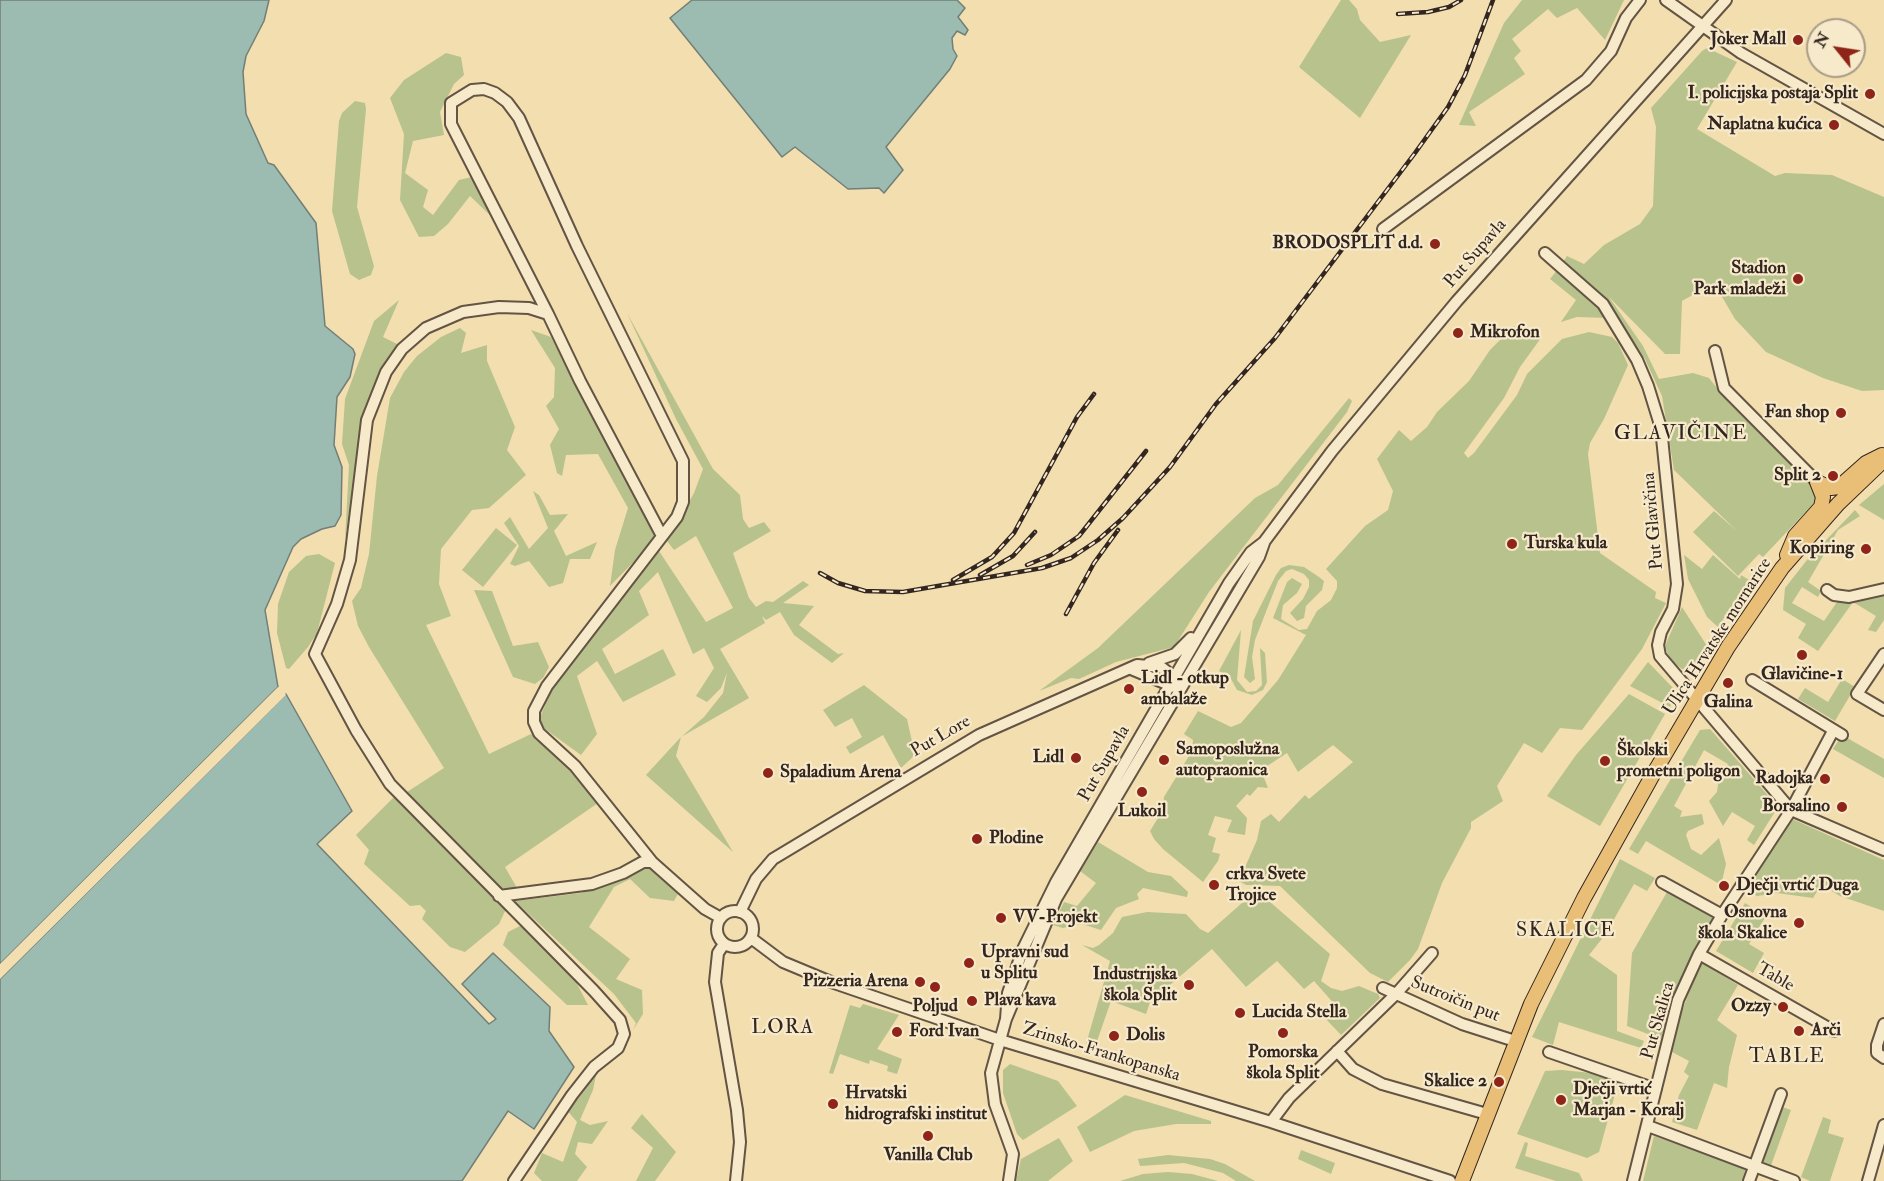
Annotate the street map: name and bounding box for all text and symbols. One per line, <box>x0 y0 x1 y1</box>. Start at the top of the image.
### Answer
north arrow <box>1806 18 1866 78</box>
place label: Joker Mall <box>1710 29 1786 51</box>
text: N <box>1810 29 1834 51</box>
marker: Joker Mall <box>1791 33 1805 47</box>
place label: I. policijska postaja Split <box>1688 83 1858 105</box>
marker: I. policijska postaja Split <box>1863 87 1877 101</box>
place label: Naplatna kućica <box>1707 114 1822 136</box>
marker: Naplatna kućica <box>1827 118 1841 132</box>
street label: Put Supavla <box>1440 215 1512 293</box>
place label: BRODOSPLIT d.d. <box>1272 233 1423 255</box>
marker: BRODOSPLIT d.d. <box>1428 237 1442 251</box>
place label: Stadion Park mladeži <box>1694 258 1786 300</box>
marker: Stadion Park mladeži <box>1791 272 1805 286</box>
place label: Mikrofon <box>1470 322 1540 344</box>
marker: Mikrofon <box>1451 326 1465 340</box>
place label: Fan shop <box>1764 402 1829 424</box>
marker: Fan shop <box>1834 406 1848 420</box>
district label: GLAVIČINE <box>1614 423 1748 447</box>
place label: Split 2 <box>1774 465 1821 487</box>
marker: Split 2 <box>1826 469 1840 483</box>
street label: Put Glavičina <box>1639 472 1669 570</box>
place label: Turska kula <box>1524 533 1607 555</box>
marker: Turska kula <box>1505 537 1519 551</box>
place label: Kopiring <box>1790 538 1854 560</box>
marker: Kopiring <box>1859 542 1873 556</box>
street label: Ulica Hrvatske mornarice <box>1659 554 1777 720</box>
marker: Glavičine-1 <box>1795 648 1809 662</box>
place label: Glavičine-1 <box>1761 664 1843 686</box>
place label: Lidl - otkup ambalaže <box>1141 668 1229 710</box>
marker: Galina <box>1721 676 1735 690</box>
marker: Lidl - otkup ambalaže <box>1122 682 1136 696</box>
place label: Galina <box>1704 692 1752 714</box>
street label: Put Lore <box>907 711 975 763</box>
street label: Put Supavla <box>1075 722 1135 806</box>
place label: Samoposlužna autopraonica <box>1176 739 1279 782</box>
place label: Školski prometni poligon <box>1617 740 1740 783</box>
place label: Lidl <box>1033 747 1064 769</box>
marker: Lidl <box>1069 751 1083 765</box>
marker: Samoposlužna autopraonica <box>1157 753 1171 767</box>
marker: Školski prometni poligon <box>1598 754 1612 768</box>
place label: Spaladium Arena <box>780 762 901 784</box>
marker: Spaladium Arena <box>761 766 775 780</box>
place label: Radojka <box>1755 768 1813 790</box>
marker: Radojka <box>1818 772 1832 786</box>
marker: Lukoil <box>1135 785 1149 799</box>
place label: Borsalino <box>1762 796 1830 818</box>
marker: Borsalino <box>1835 800 1849 814</box>
place label: Lukoil <box>1118 801 1166 823</box>
place label: Plodine <box>989 828 1043 850</box>
marker: Plodine <box>970 832 984 846</box>
place label: crkva Svete Trojice <box>1226 864 1306 906</box>
place label: Dječji vrtić Duga <box>1736 875 1859 897</box>
marker: crkva Svete Trojice <box>1207 878 1221 892</box>
marker: Dječji vrtić Duga <box>1717 879 1731 893</box>
place label: Osnovna škola Skalice <box>1698 902 1787 944</box>
place label: VV-Projekt <box>1013 907 1098 929</box>
marker: VV-Projekt <box>994 911 1008 925</box>
marker: Osnovna škola Skalice <box>1792 916 1806 930</box>
district label: SKALICE <box>1516 920 1616 944</box>
place label: Upravni sud u Splitu <box>981 942 1069 984</box>
marker: Upravni sud u Splitu <box>962 956 976 970</box>
street label: Table <box>1752 959 1798 997</box>
place label: Industrijska škola Split <box>1093 964 1177 1006</box>
place label: Pizzeria Arena <box>803 971 908 993</box>
street label: Sutroičin put <box>1407 972 1503 1028</box>
marker: Pizzeria Arena <box>913 975 927 989</box>
marker: Industrijska škola Split <box>1182 978 1196 992</box>
marker: Poljud <box>928 980 942 994</box>
street label: Put Skalica <box>1638 980 1680 1062</box>
place label: Plava kava <box>984 990 1056 1012</box>
marker: Plava kava <box>965 994 979 1008</box>
place label: Poljud <box>912 996 958 1018</box>
place label: Ozzy <box>1731 996 1771 1018</box>
marker: Ozzy <box>1776 1000 1790 1014</box>
place label: Lucida Stella <box>1252 1002 1346 1024</box>
marker: Lucida Stella <box>1233 1006 1247 1020</box>
district label: LORA <box>751 1017 815 1041</box>
street label: Zrinsko-Frankopanska <box>1019 1019 1183 1087</box>
place label: Arči <box>1811 1020 1841 1042</box>
place label: Ford Ivan <box>909 1021 979 1043</box>
marker: Arči <box>1792 1024 1806 1038</box>
marker: Ford Ivan <box>890 1025 904 1039</box>
place label: Dolis <box>1126 1025 1165 1047</box>
marker: Pomorska škola Split <box>1276 1026 1290 1040</box>
marker: Dolis <box>1107 1029 1121 1043</box>
place label: Pomorska škola Split <box>1247 1042 1319 1084</box>
district label: TABLE <box>1749 1046 1825 1070</box>
place label: Skalice 2 <box>1424 1071 1487 1093</box>
marker: Skalice 2 <box>1492 1075 1506 1089</box>
place label: Dječji vrtić Marjan - Koralj <box>1573 1079 1684 1122</box>
place label: Hrvatski hidrografski institut <box>845 1083 987 1126</box>
marker: Dječji vrtić Marjan - Koralj <box>1554 1093 1568 1107</box>
marker: Hrvatski hidrografski institut <box>826 1097 840 1111</box>
marker: Vanilla Club <box>921 1129 935 1143</box>
place label: Vanilla Club <box>884 1145 972 1167</box>

